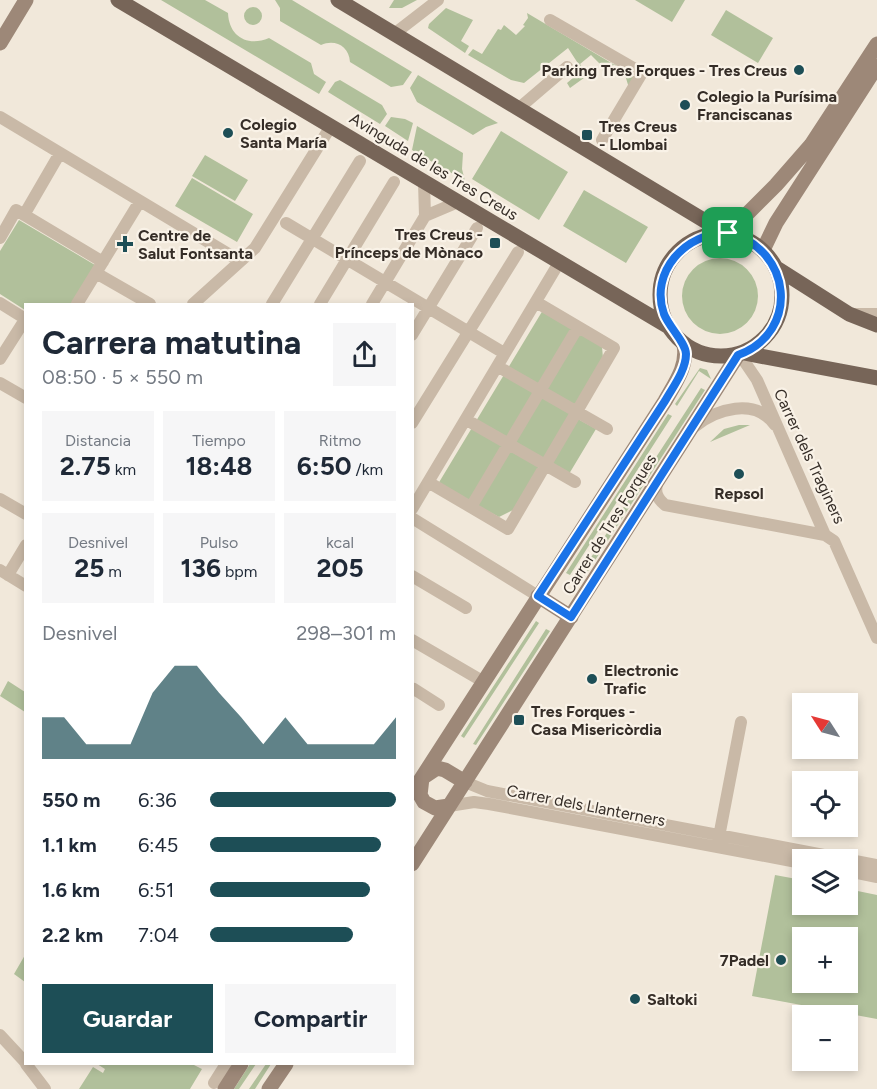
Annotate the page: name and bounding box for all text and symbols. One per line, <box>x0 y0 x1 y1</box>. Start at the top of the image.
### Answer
place label: Parking Tres Forques - Tres Creus <box>542 61 788 80</box>
marker: Parking Tres Forques - Tres Creus <box>792 63 806 77</box>
place label: Colegio la Purísima Franciscanas <box>697 87 837 124</box>
marker: Colegio la Purísima Franciscanas <box>678 98 692 112</box>
street label: Avinguda de les Tres Creus <box>346 109 521 224</box>
place label: Colegio Santa María <box>240 115 327 152</box>
place label: Tres Creus - Llombai <box>599 117 678 154</box>
marker: Colegio Santa María <box>221 126 235 140</box>
marker: Tres Creus - Llombai <box>580 128 594 142</box>
pin <box>702 207 753 258</box>
icon: arrive <box>711 216 744 249</box>
place label: Tres Creus - Prínceps de Mònaco <box>335 225 483 262</box>
place label: Centre de Salut Fontsanta <box>138 226 253 263</box>
marker: Centre de Salut Fontsanta <box>116 235 134 253</box>
marker: Tres Creus - Prínceps de Mònaco <box>488 236 502 250</box>
text: Carrera matutina <box>42 323 301 362</box>
button: share <box>333 323 396 386</box>
text: 08:50 · 5 × 550 m <box>42 365 203 389</box>
street label: Carrer dels Traginers <box>770 386 849 527</box>
text: Distancia <box>65 431 131 450</box>
text: Tiempo <box>192 431 246 450</box>
text: Ritmo <box>319 431 361 450</box>
text: 2.75 <box>60 450 111 482</box>
text: 18:48 <box>185 450 253 482</box>
text: 6:50 <box>297 450 352 482</box>
street label: Carrer de Tres Forques <box>558 451 660 598</box>
text: km <box>111 460 136 479</box>
text: /km <box>352 460 383 479</box>
marker: Repsol <box>732 467 746 481</box>
place label: Repsol <box>714 484 764 503</box>
text: Desnivel <box>68 533 128 552</box>
text: Pulso <box>200 533 238 552</box>
text: kcal <box>326 533 354 552</box>
text: 25 <box>74 552 104 584</box>
text: 136 <box>181 552 221 584</box>
text: 205 <box>316 552 364 584</box>
text: m <box>104 562 122 581</box>
text: bpm <box>221 562 257 581</box>
text: Desnivel <box>42 621 117 645</box>
text: 298–301 m <box>296 621 396 645</box>
place label: Electronic Trafic <box>604 661 679 698</box>
marker: Electronic Trafic <box>585 672 599 686</box>
north arrow <box>792 693 858 759</box>
map controls <box>792 693 858 1071</box>
place label: Tres Forques - Casa Misericòrdia <box>531 702 662 739</box>
marker: Tres Forques - Casa Misericòrdia <box>512 713 526 727</box>
button: locate <box>792 771 858 837</box>
street label: Carrer dels Llanterners <box>505 781 667 830</box>
text: 550 m <box>42 788 100 812</box>
text: 6:36 <box>138 788 177 812</box>
text: 1.1 km <box>42 833 97 857</box>
text: 6:45 <box>138 833 178 857</box>
button: layers <box>792 849 858 915</box>
text: 1.6 km <box>42 878 100 902</box>
text: 6:51 <box>138 878 174 902</box>
text: 2.2 km <box>42 923 103 947</box>
text: 7:04 <box>138 923 179 947</box>
button: + <box>792 927 858 993</box>
place label: 7Padel <box>720 951 769 970</box>
marker: 7Padel <box>774 953 788 967</box>
button: Guardar <box>42 984 213 1053</box>
button: Compartir <box>225 984 396 1053</box>
place label: Saltoki <box>647 990 698 1009</box>
marker: Saltoki <box>628 992 642 1006</box>
button: − <box>792 1005 858 1071</box>

